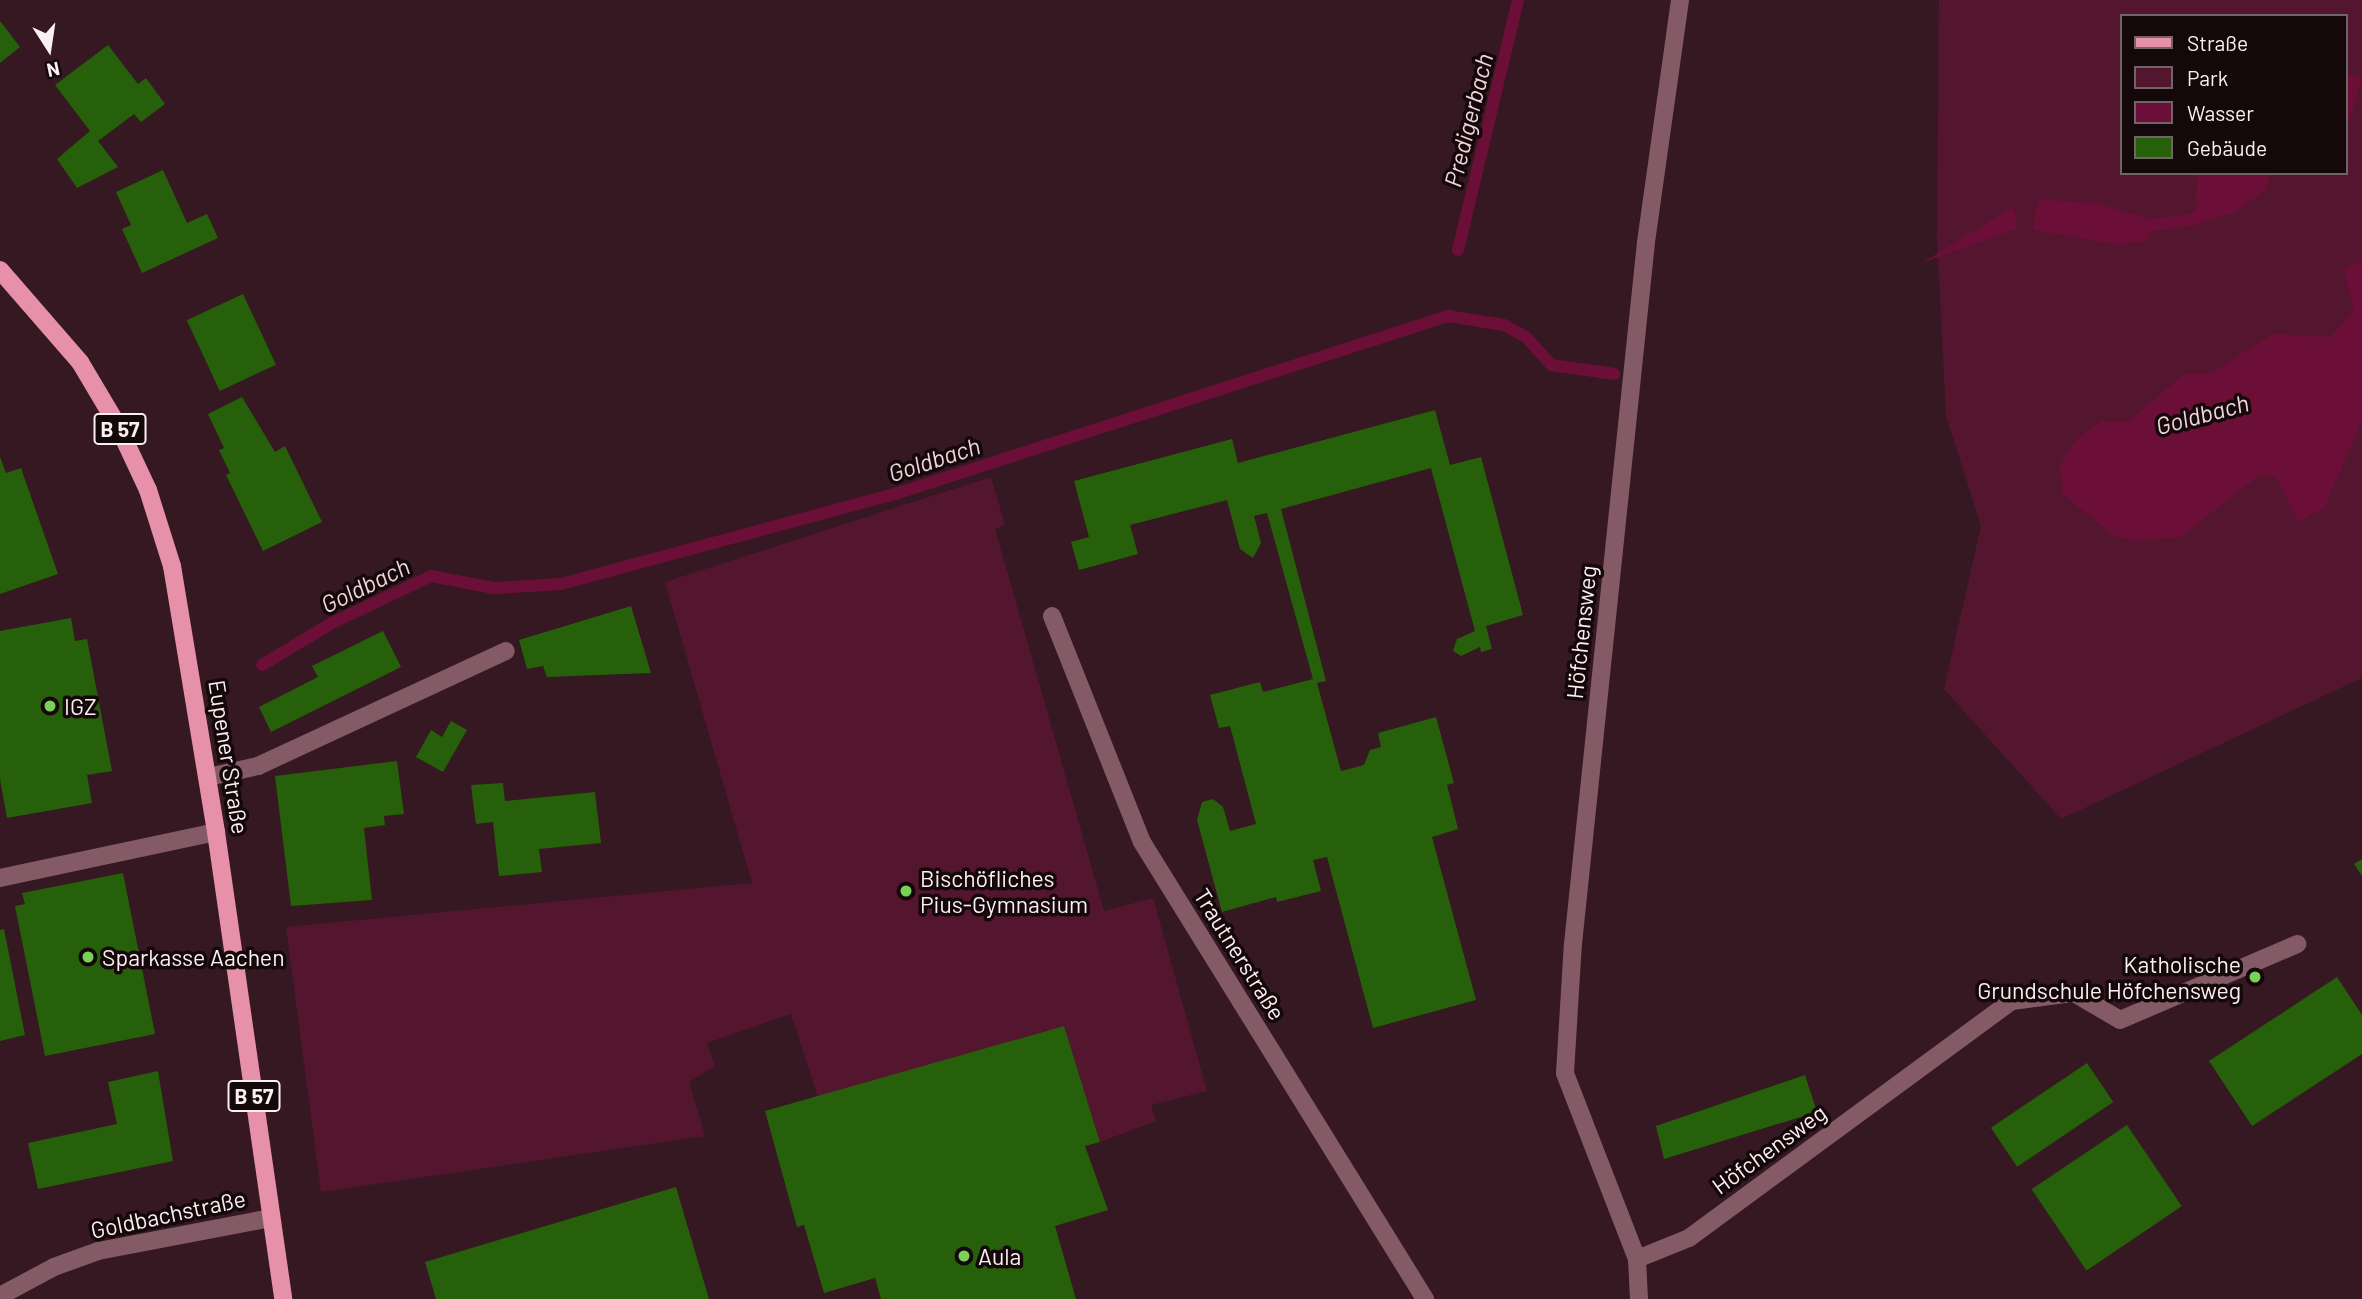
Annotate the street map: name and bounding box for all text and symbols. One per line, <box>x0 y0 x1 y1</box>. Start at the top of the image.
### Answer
north arrow <box>14 14 84 84</box>
legend <box>2120 14 2348 175</box>
text: Straße <box>2187 30 2248 55</box>
water label: Predigerbach <box>1438 50 1498 190</box>
text: N <box>45 57 62 83</box>
text: Park <box>2187 65 2228 90</box>
text: Wasser <box>2187 100 2254 125</box>
text: Gebäude <box>2187 135 2267 160</box>
water label: Goldbach <box>2152 388 2252 440</box>
road number: B 57 <box>92 412 148 446</box>
water label: Goldbach <box>884 431 984 487</box>
water label: Goldbach <box>316 551 414 619</box>
street label: Höfchensweg <box>1560 564 1602 700</box>
street label: Eupener Straße <box>203 678 255 836</box>
place label: IGZ <box>64 692 97 720</box>
marker: IGZ <box>42 698 58 714</box>
place label: Bischöfliches Pius-Gymnasium <box>920 864 1088 918</box>
marker: Bischöfliches Pius-Gymnasium <box>898 883 914 899</box>
street label: Trautnerstraße <box>1189 883 1291 1025</box>
place label: Sparkasse Aachen <box>102 943 285 971</box>
marker: Sparkasse Aachen <box>80 949 96 965</box>
place label: Katholische Grundschule Höfchensweg <box>1977 950 2241 1004</box>
marker: Katholische Grundschule Höfchensweg <box>2247 969 2263 985</box>
road number: B 57 <box>226 1078 282 1114</box>
street label: Höfchensweg <box>1707 1098 1831 1200</box>
street label: Goldbachstraße <box>88 1184 248 1244</box>
place label: Aula <box>978 1242 1021 1270</box>
marker: Aula <box>956 1248 972 1264</box>

